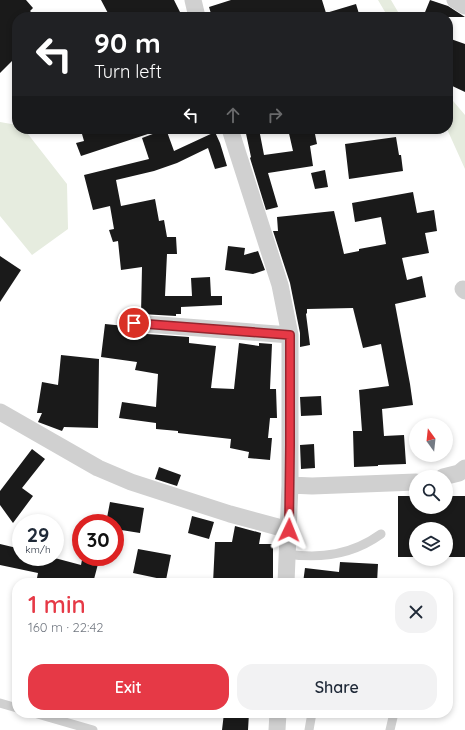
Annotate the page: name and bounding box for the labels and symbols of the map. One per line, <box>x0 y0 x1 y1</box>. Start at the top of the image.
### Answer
pin <box>117 306 151 340</box>
north arrow <box>409 418 453 462</box>
position arrow <box>268 509 310 551</box>
speed limit sign: 30 <box>72 514 124 566</box>

